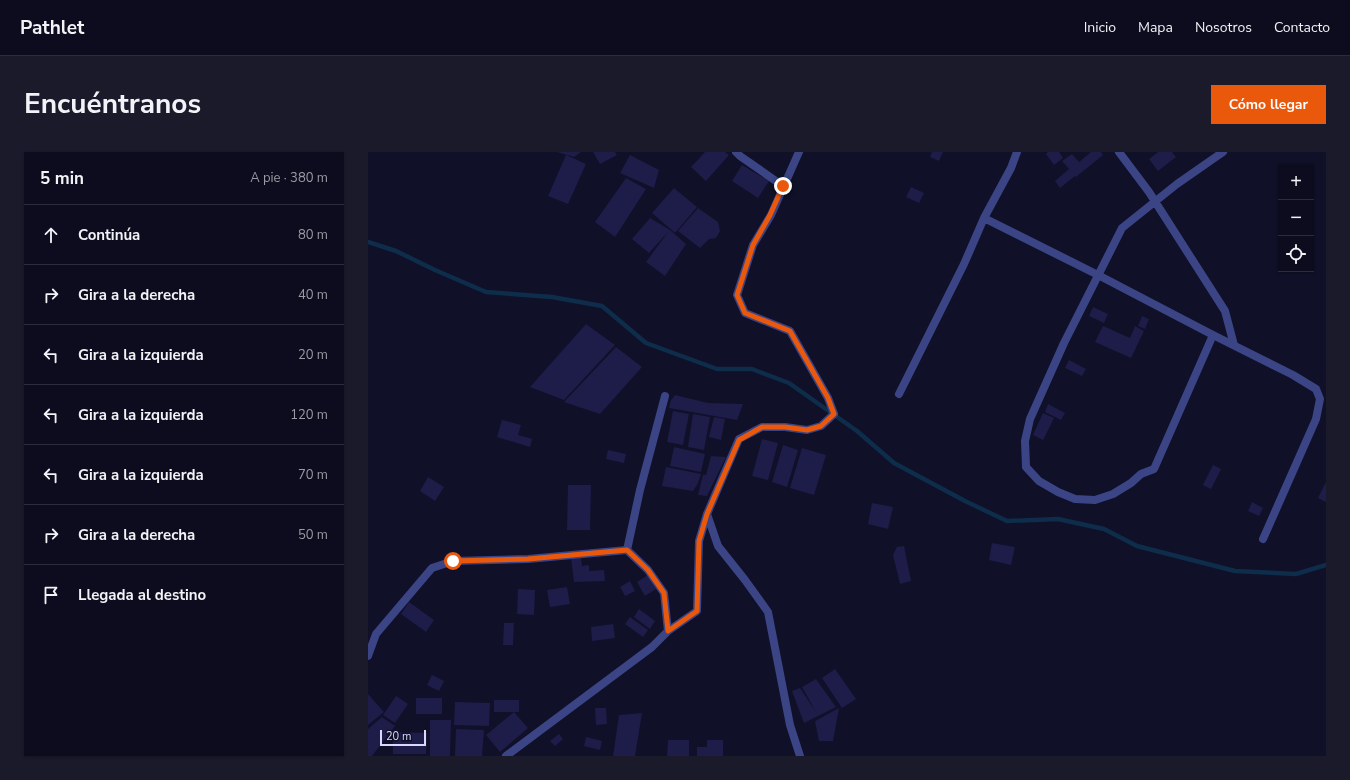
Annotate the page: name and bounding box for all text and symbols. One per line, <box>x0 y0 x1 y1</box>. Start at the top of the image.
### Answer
text: Pathlet <box>20 15 84 41</box>
text: Inicio <box>1084 18 1116 37</box>
text: Mapa <box>1138 18 1173 37</box>
text: Nosotros <box>1195 18 1252 37</box>
text: Contacto <box>1274 18 1330 37</box>
text: Encuéntranos <box>24 85 201 123</box>
button: Cómo llegar <box>1211 85 1326 124</box>
map controls <box>1278 164 1314 272</box>
button: + <box>1278 164 1314 200</box>
text: 5 min <box>40 167 84 190</box>
text: A pie · 380 m <box>250 169 328 187</box>
route end <box>774 177 792 195</box>
button: − <box>1278 200 1314 236</box>
icon: ahead <box>40 224 62 246</box>
text: Continúa <box>78 225 140 245</box>
text: 80 m <box>298 226 328 244</box>
button: locate <box>1278 236 1314 272</box>
icon: right <box>40 284 62 306</box>
text: Gira a la derecha <box>78 285 195 305</box>
text: 40 m <box>298 286 328 304</box>
icon: left <box>40 344 62 366</box>
text: Gira a la izquierda <box>78 345 204 365</box>
text: 20 m <box>298 346 328 364</box>
icon: left <box>40 404 62 426</box>
text: Gira a la izquierda <box>78 405 204 425</box>
text: 120 m <box>290 406 328 424</box>
icon: left <box>40 464 62 486</box>
text: Gira a la izquierda <box>78 465 204 485</box>
text: 70 m <box>298 466 328 484</box>
icon: right <box>40 524 62 546</box>
text: Gira a la derecha <box>78 525 195 545</box>
text: 50 m <box>298 526 328 544</box>
route start <box>444 552 462 570</box>
icon: arrive <box>40 584 62 606</box>
text: Llegada al destino <box>78 585 206 605</box>
scale bar <box>380 728 426 747</box>
text: 20 m <box>386 729 411 744</box>

